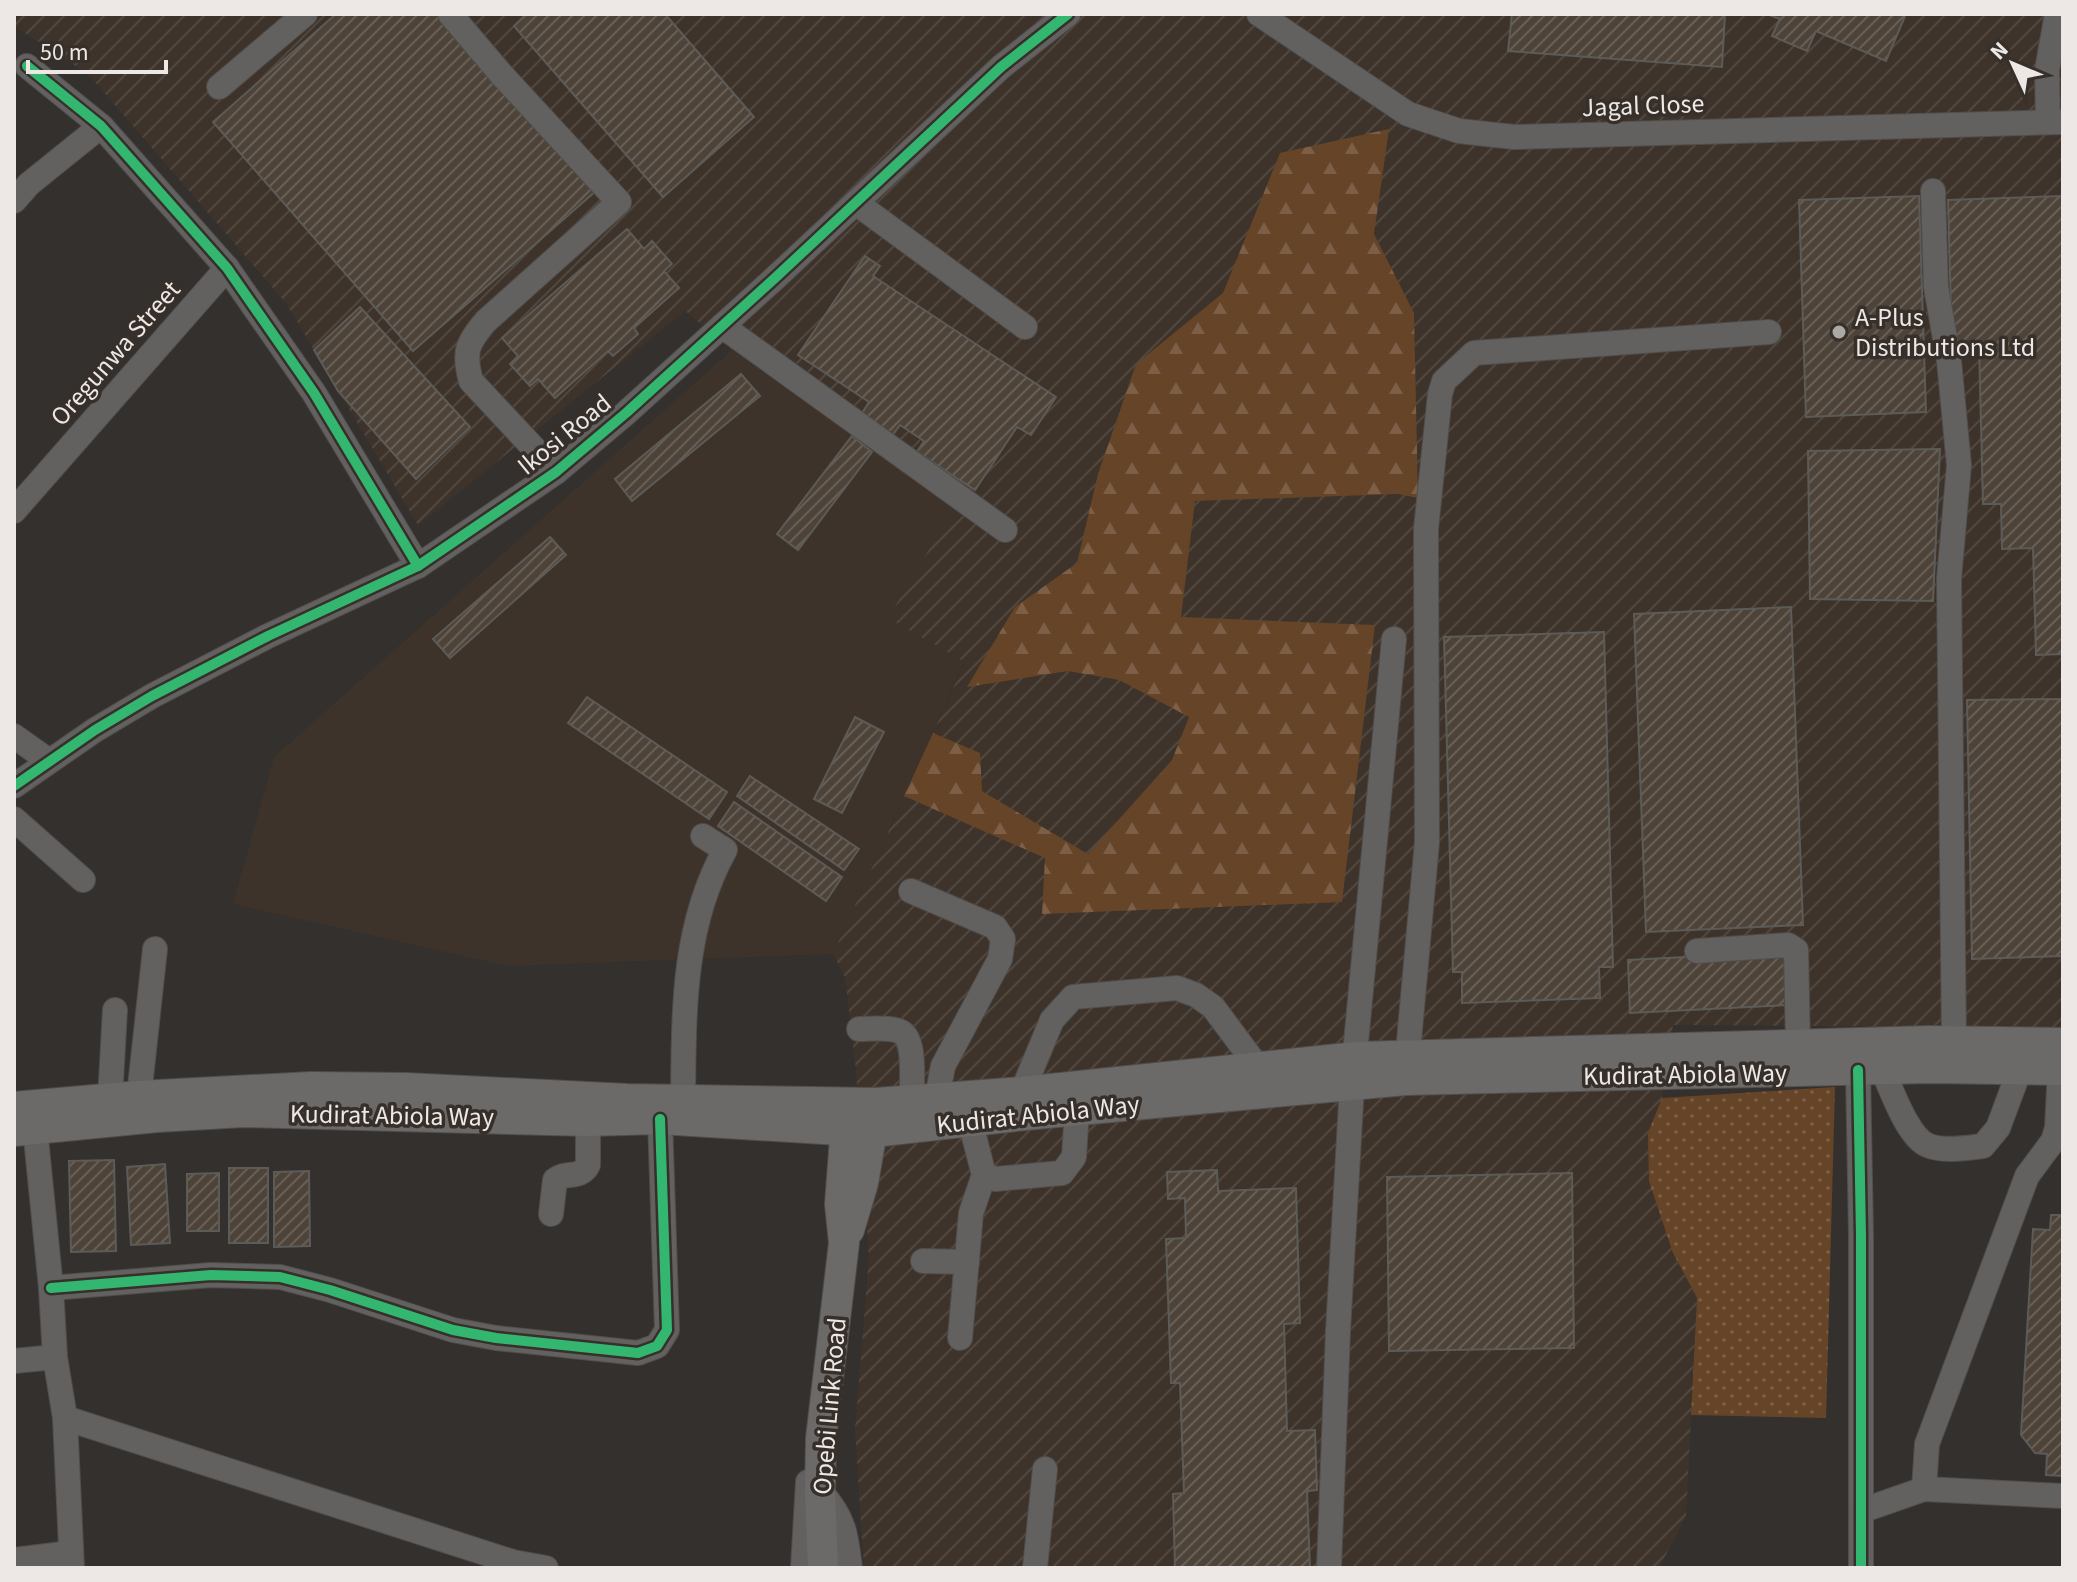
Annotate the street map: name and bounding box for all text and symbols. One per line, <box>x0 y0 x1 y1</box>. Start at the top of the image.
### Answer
scale bar <box>28 24 166 74</box>
north arrow <box>1973 24 2053 104</box>
text: N <box>1983 34 2016 67</box>
text: 50 m <box>40 35 89 70</box>
street label: Jagal Close <box>1581 85 1705 126</box>
street label: Oregunwa Street <box>42 272 189 434</box>
place label: A-Plus Distributions Ltd <box>1855 299 2035 366</box>
marker: A-Plus Distributions Ltd <box>1830 323 1848 341</box>
street label: Ikosi Road <box>509 385 619 484</box>
street label: Kudirat Abiola Way <box>1583 1054 1787 1095</box>
street label: Kudirat Abiola Way <box>935 1085 1141 1144</box>
street label: Kudirat Abiola Way <box>290 1095 494 1136</box>
street label: Opebi Link Road <box>803 1316 856 1496</box>

